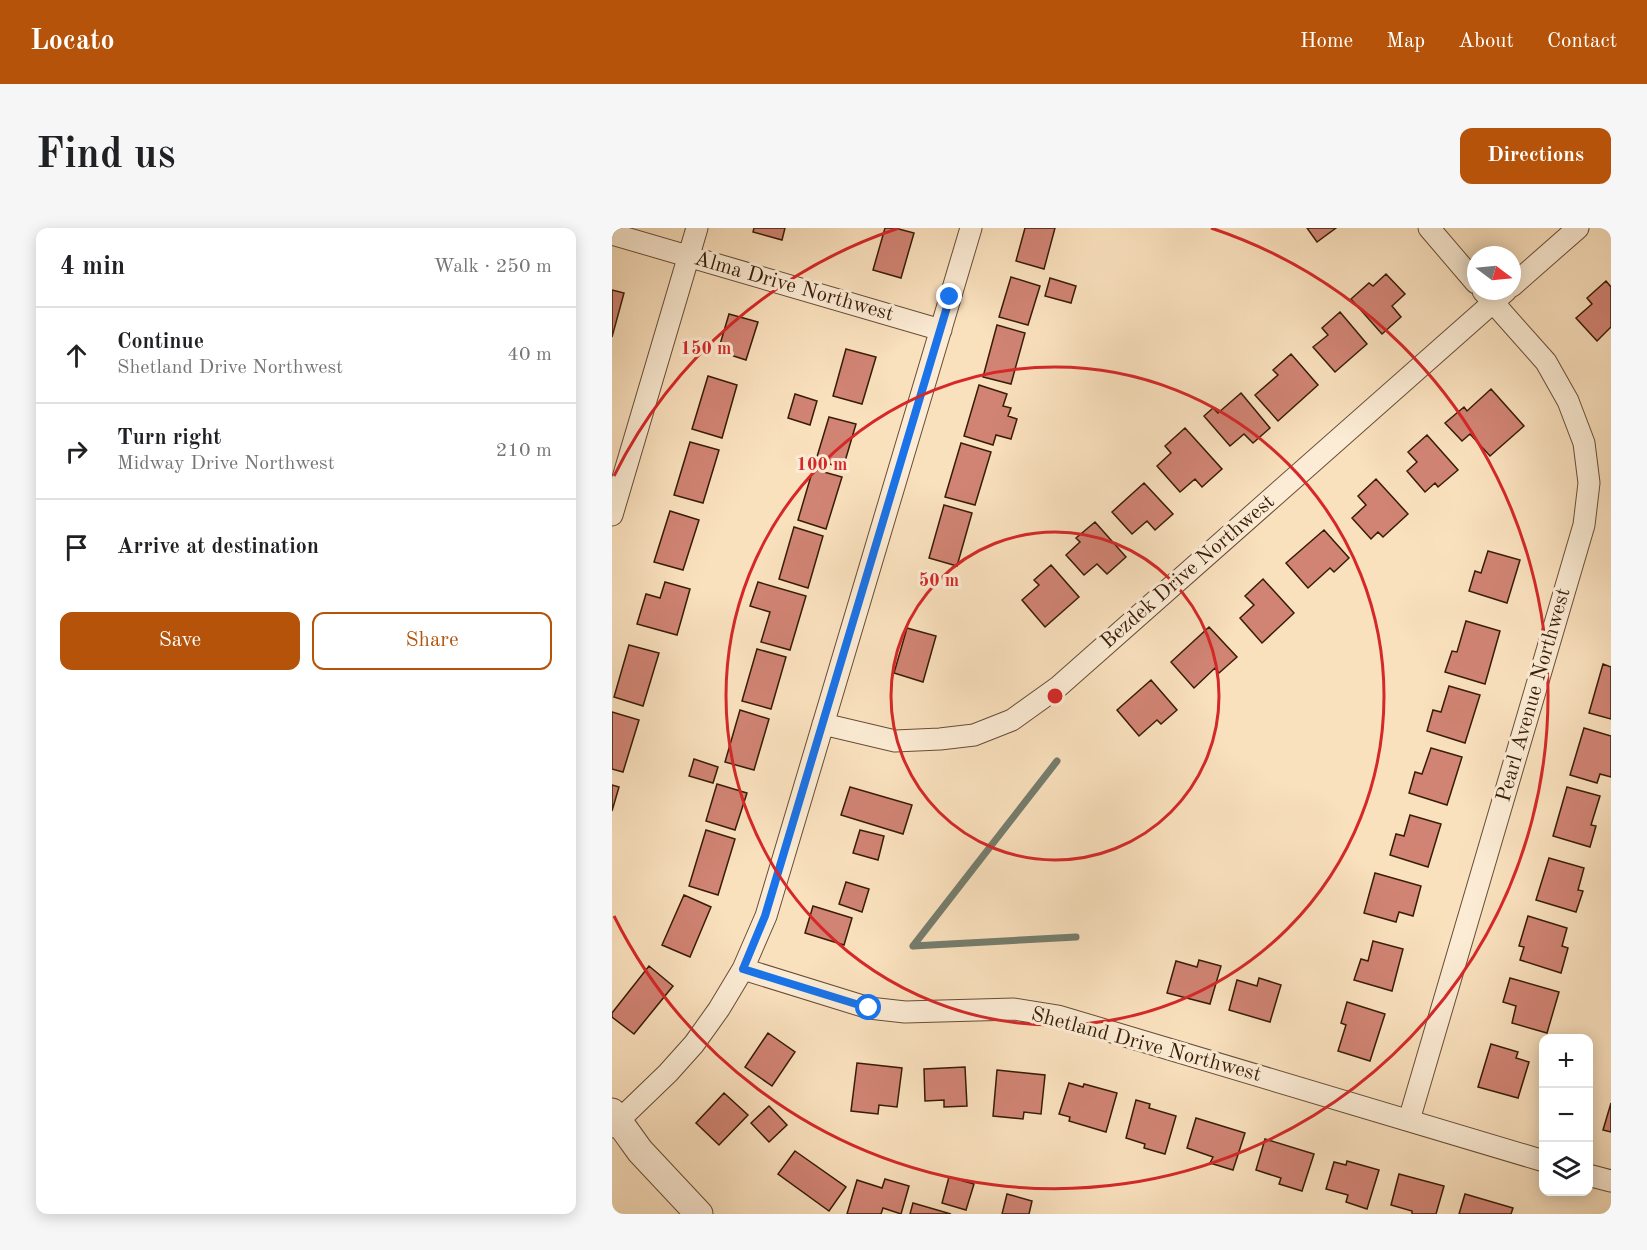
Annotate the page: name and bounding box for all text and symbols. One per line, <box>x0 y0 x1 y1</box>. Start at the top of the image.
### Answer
text: Locato <box>30 28 115 56</box>
text: Home <box>1300 31 1353 52</box>
text: Map <box>1386 31 1425 52</box>
text: About <box>1458 31 1514 52</box>
text: Contact <box>1547 31 1617 52</box>
button: Directions <box>1460 128 1611 184</box>
text: Find us <box>36 135 175 177</box>
north arrow <box>1467 246 1521 300</box>
street label: Alma Drive Northwest <box>692 248 896 326</box>
text: 4 min <box>60 254 125 280</box>
text: Walk · 250 m <box>433 257 552 277</box>
route end <box>936 283 962 309</box>
text: Continue <box>117 331 204 353</box>
icon: ahead <box>60 339 93 372</box>
text: 150 m <box>681 340 731 358</box>
text: 40 m <box>507 345 552 365</box>
text: Shetland Drive Northwest <box>117 358 343 378</box>
text: Turn right <box>117 427 221 449</box>
icon: right <box>60 435 93 468</box>
text: 210 m <box>496 441 552 461</box>
text: Midway Drive Northwest <box>117 454 335 474</box>
text: 100 m <box>797 456 847 474</box>
street label: Bezdek Drive Northwest <box>1097 491 1279 653</box>
icon: arrive <box>60 531 93 564</box>
text: Arrive at destination <box>117 536 319 558</box>
text: 50 m <box>919 572 959 590</box>
street label: Pearl Avenue Northwest <box>1493 586 1575 804</box>
button: Save <box>60 612 300 670</box>
button: Share <box>312 612 552 670</box>
centre of rings <box>1045 686 1065 706</box>
route start <box>855 994 881 1020</box>
street label: Shetland Drive Northwest <box>1029 1004 1263 1086</box>
map controls <box>1539 1034 1593 1196</box>
button: + <box>1539 1034 1593 1088</box>
button: − <box>1539 1088 1593 1142</box>
button: layers <box>1539 1142 1593 1196</box>

